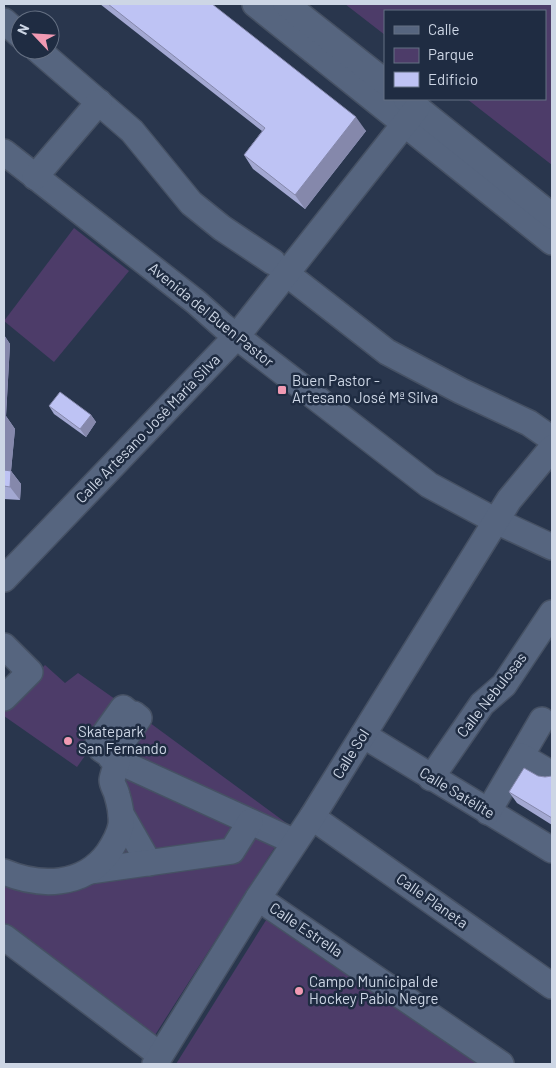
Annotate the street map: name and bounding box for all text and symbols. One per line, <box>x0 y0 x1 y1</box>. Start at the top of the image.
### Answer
north arrow <box>10 10 60 60</box>
legend <box>384 10 546 100</box>
text: Calle <box>428 20 460 38</box>
text: N <box>13 21 32 37</box>
text: Parque <box>428 45 474 63</box>
text: Edificio <box>428 70 478 88</box>
street label: Avenida del Buen Pastor <box>145 258 278 371</box>
street label: Calle Artesano José María Silva <box>71 350 223 506</box>
place label: Buen Pastor - Artesano José Mª Silva <box>292 371 438 406</box>
marker: Buen Pastor - Artesano José Mª Silva <box>276 384 288 396</box>
street label: Calle Nebulosas <box>453 648 530 740</box>
place label: Skatepark San Fernando <box>78 722 167 757</box>
street label: Calle Sol <box>328 725 372 782</box>
marker: Skatepark San Fernando <box>62 735 74 747</box>
street label: Calle Satélite <box>417 763 498 822</box>
street label: Calle Planeta <box>393 869 472 932</box>
street label: Calle Estrella <box>267 898 347 960</box>
place label: Campo Municipal de Hockey Pablo Negre <box>309 972 439 1007</box>
marker: Campo Municipal de Hockey Pablo Negre <box>293 985 305 997</box>

